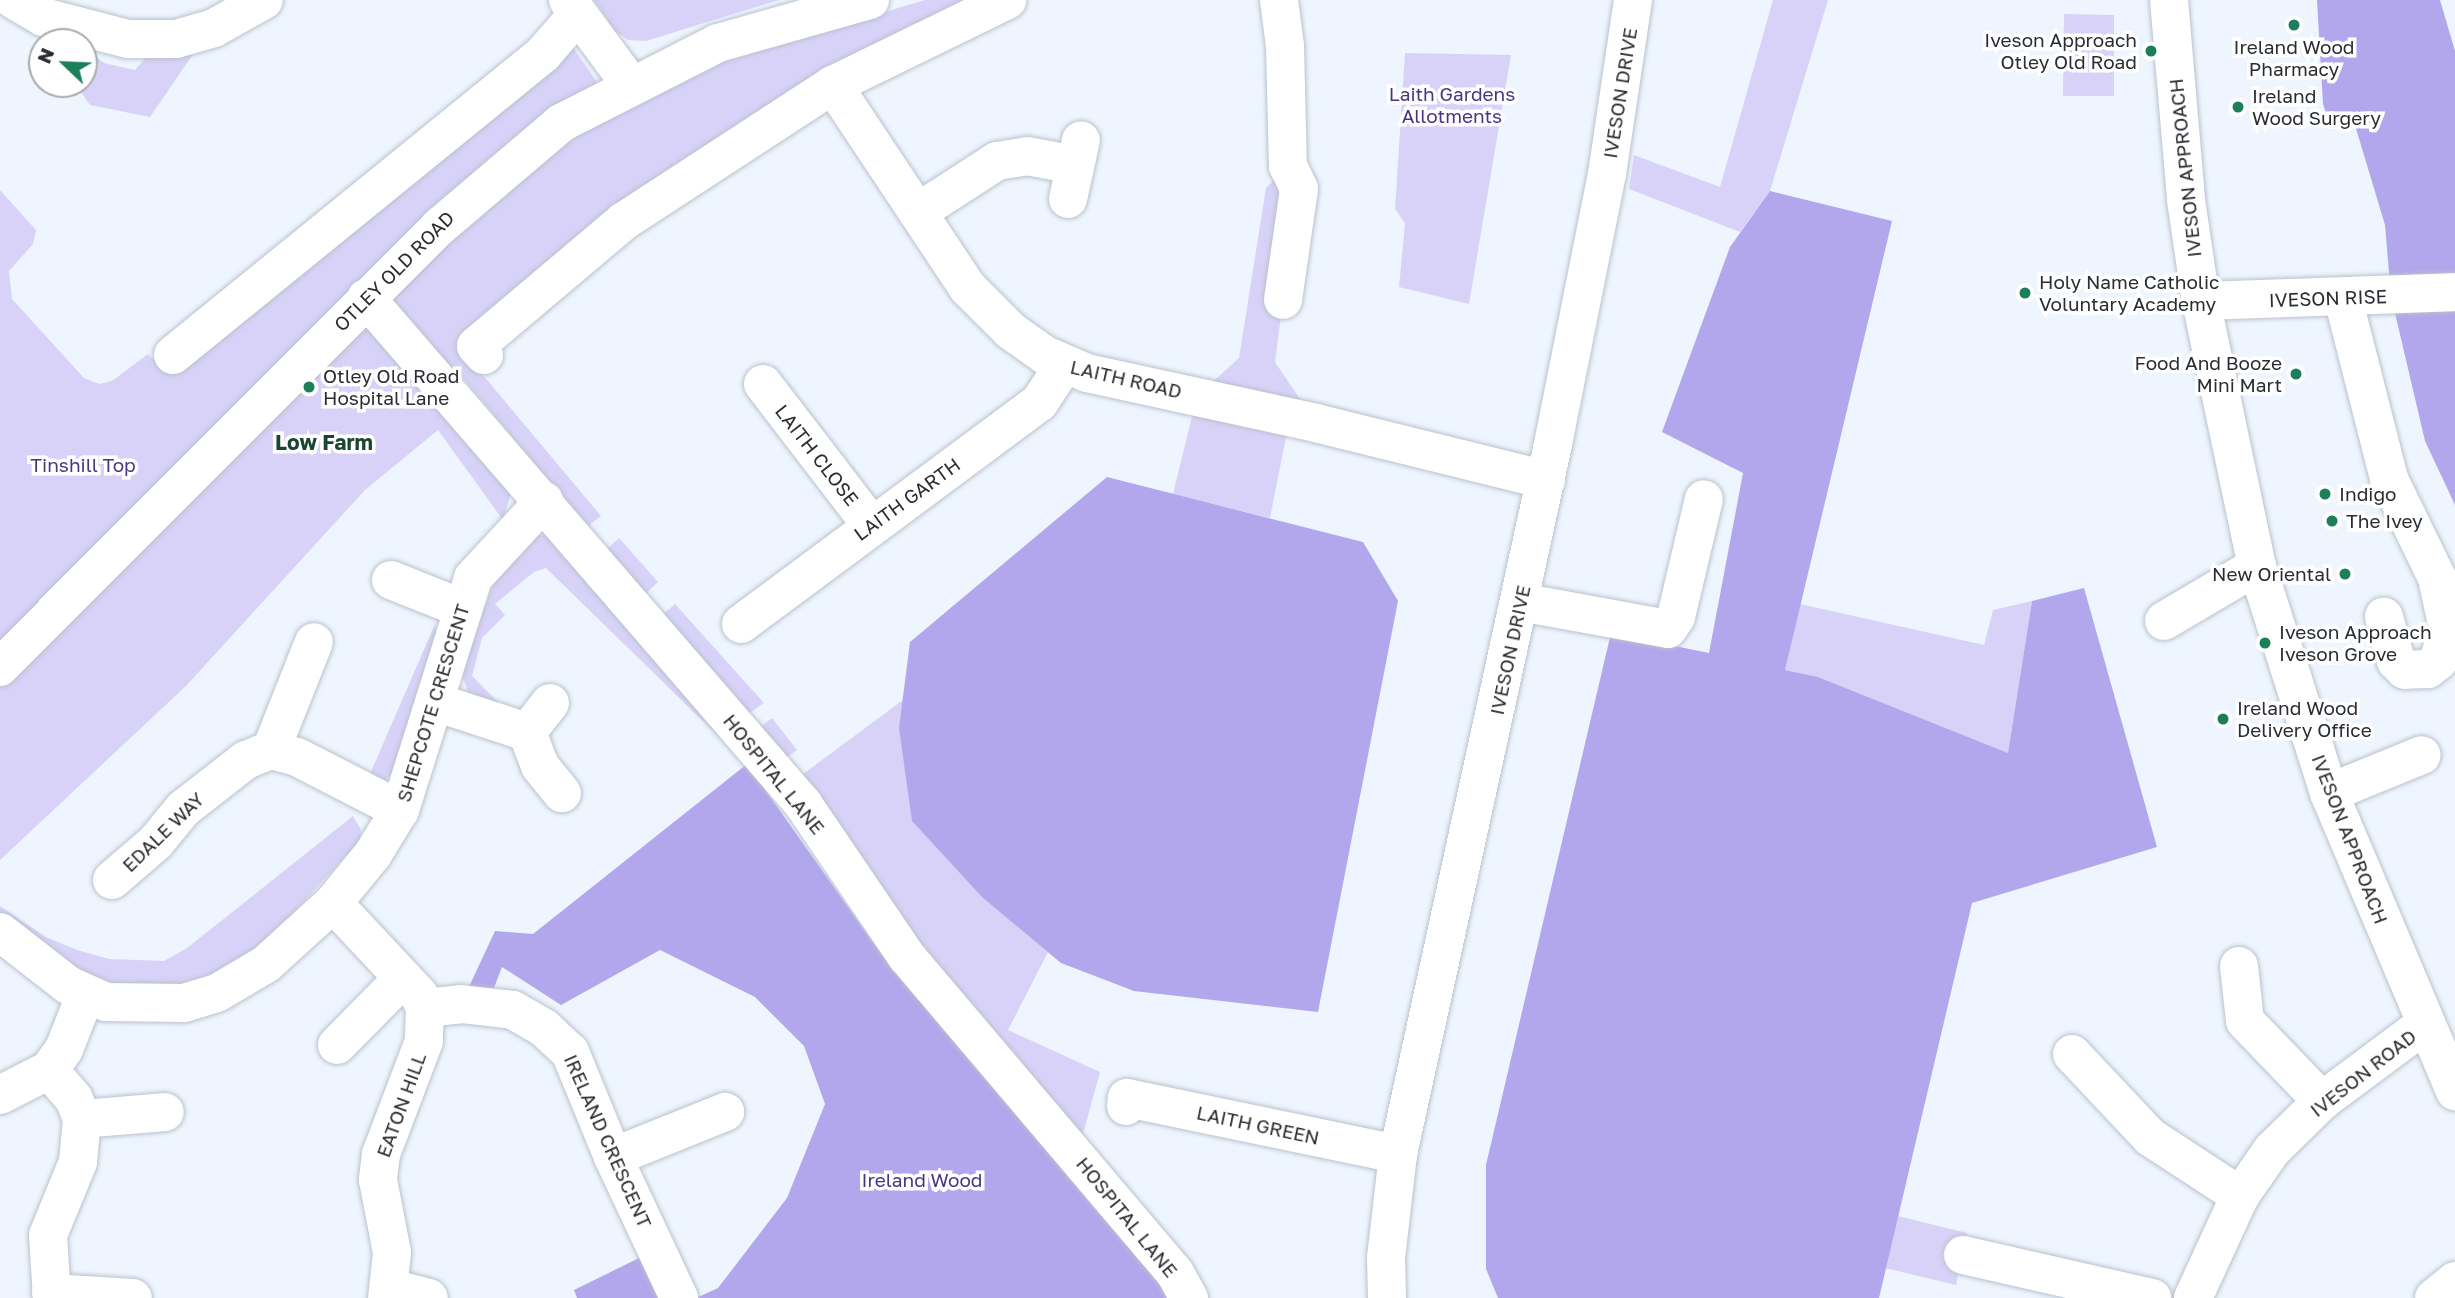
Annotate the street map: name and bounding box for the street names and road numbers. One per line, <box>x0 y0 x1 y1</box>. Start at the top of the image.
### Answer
street label: IVESON DRIVE <box>1598 26 1642 160</box>
street label: IVESON APPROACH <box>2164 77 2206 259</box>
street label: OTLEY OLD ROAD <box>329 206 459 336</box>
street label: IVESON RISE <box>2268 285 2388 311</box>
street label: LAITH ROAD <box>1068 355 1184 403</box>
street label: LAITH CLOSE <box>771 400 863 510</box>
street label: LAITH GARTH <box>849 453 965 545</box>
street label: IVESON DRIVE <box>1485 583 1535 717</box>
street label: SHEPCOTE CRESCENT <box>392 601 474 805</box>
street label: HOSPITAL LANE <box>719 709 829 839</box>
street label: IVESON APPROACH <box>2307 751 2393 927</box>
street label: EDALE WAY <box>117 788 209 876</box>
street label: IVESON ROAD <box>2305 1025 2421 1121</box>
street label: EATON HILL <box>372 1050 430 1160</box>
street label: IRELAND CRESCENT <box>559 1051 657 1231</box>
street label: LAITH GREEN <box>1194 1101 1322 1149</box>
street label: HOSPITAL LANE <box>1072 1152 1182 1282</box>

